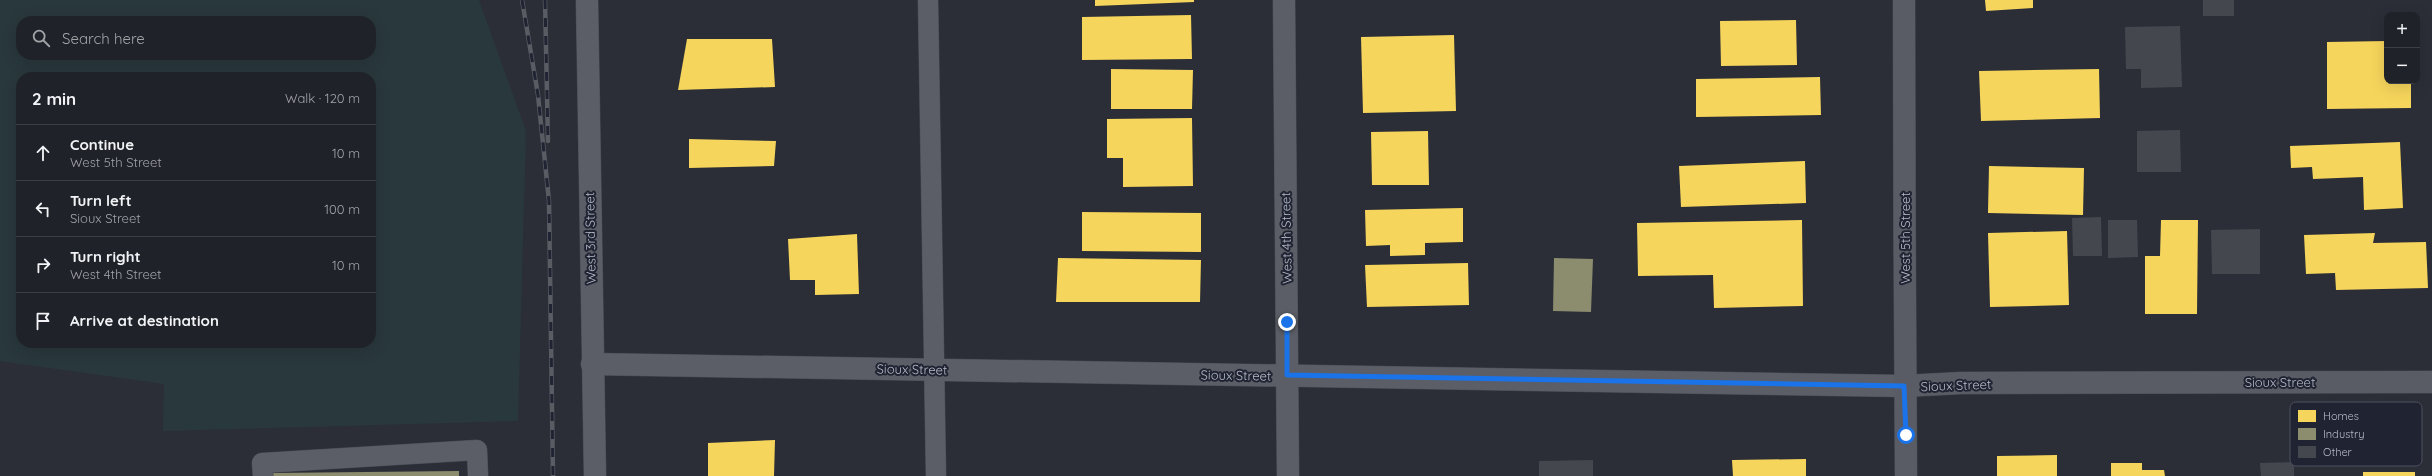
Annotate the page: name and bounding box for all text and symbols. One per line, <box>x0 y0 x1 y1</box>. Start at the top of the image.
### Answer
map controls <box>2384 12 2420 84</box>
button: + <box>2384 12 2420 48</box>
search box <box>16 16 376 60</box>
icon: search <box>30 27 52 49</box>
text: Search here <box>62 29 145 48</box>
button: − <box>2384 48 2420 84</box>
text: 2 min <box>32 88 76 109</box>
text: Walk · 120 m <box>285 90 360 106</box>
text: Continue <box>70 135 134 154</box>
icon: ahead <box>32 142 54 164</box>
text: 10 m <box>332 145 360 161</box>
text: West 5th Street <box>70 154 162 170</box>
text: Turn left <box>70 191 132 210</box>
street label: West 3rd Street <box>581 192 599 284</box>
street label: West 4th Street <box>1277 192 1295 284</box>
street label: West 5th Street <box>1897 192 1913 284</box>
icon: left <box>32 198 54 220</box>
text: 100 m <box>324 201 360 217</box>
text: Sioux Street <box>70 210 141 226</box>
text: Turn right <box>70 247 141 266</box>
icon: right <box>32 254 54 276</box>
text: 10 m <box>332 257 360 273</box>
text: West 4th Street <box>70 266 161 282</box>
icon: arrive <box>32 310 54 332</box>
text: Arrive at destination <box>70 311 219 330</box>
route end <box>1278 313 1296 331</box>
street label: Sioux Street <box>877 360 947 378</box>
street label: Sioux Street <box>1201 366 1271 384</box>
street label: Sioux Street <box>2245 374 2315 390</box>
street label: Sioux Street <box>1920 376 1992 394</box>
legend <box>2290 402 2422 466</box>
text: Homes <box>2323 409 2359 423</box>
route start <box>1897 426 1915 444</box>
text: Industry <box>2323 427 2365 441</box>
text: Other <box>2323 445 2353 459</box>

